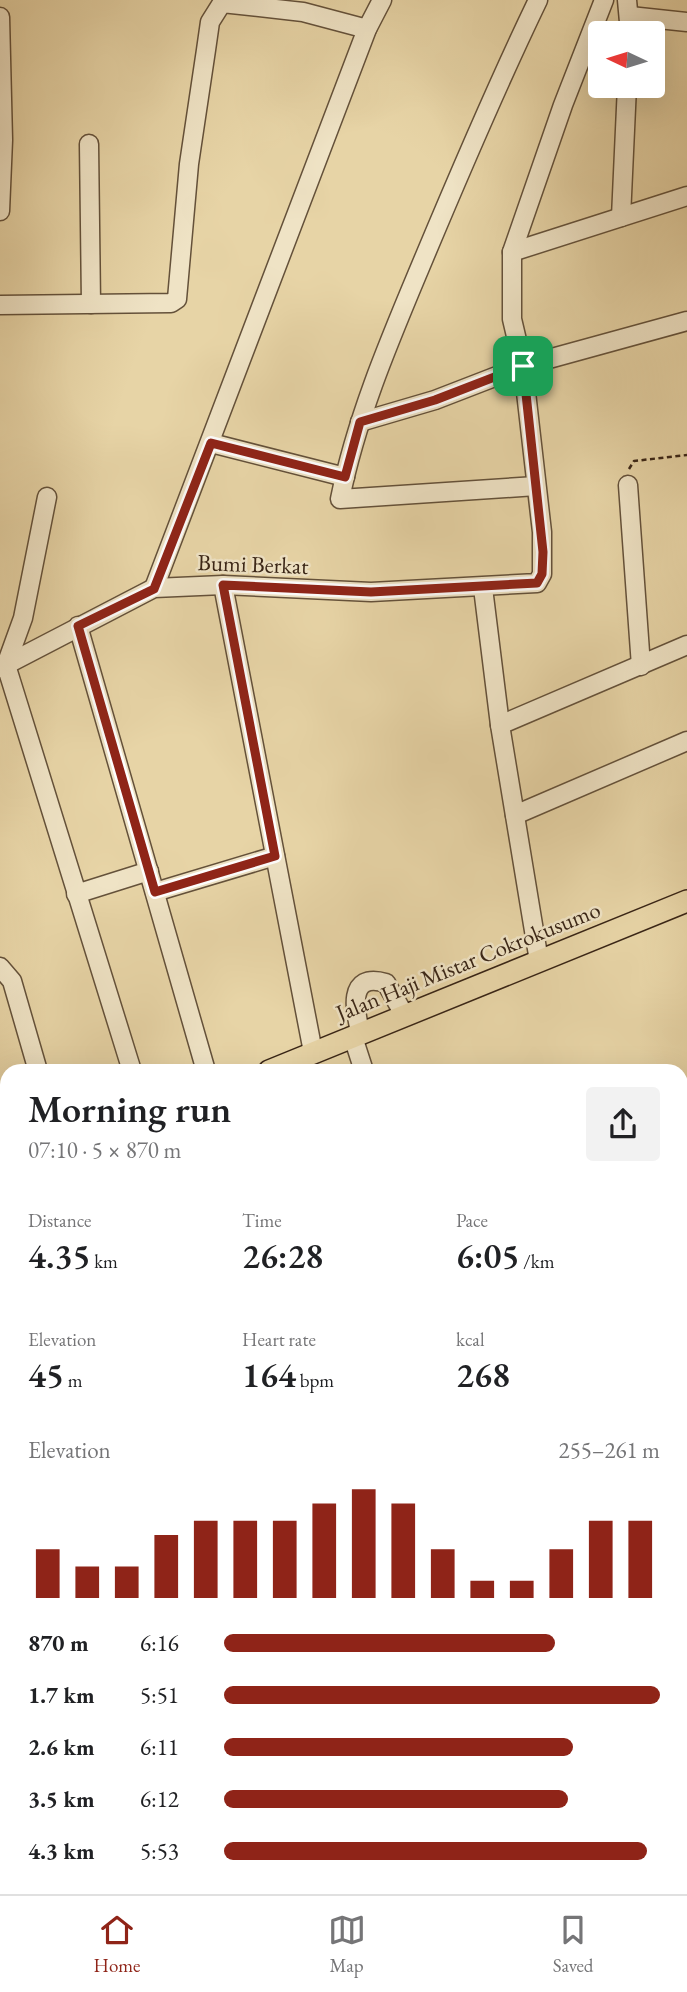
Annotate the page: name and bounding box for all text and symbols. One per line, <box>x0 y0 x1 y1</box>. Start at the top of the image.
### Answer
north arrow <box>588 21 665 98</box>
map controls <box>588 21 665 98</box>
pin <box>493 336 553 396</box>
icon: arrive <box>504 347 542 385</box>
street label: Bumi Berkat <box>197 547 310 581</box>
street label: Jalan Haji Mistar Cokrokusumo <box>330 894 605 1029</box>
text: Morning run <box>28 1084 231 1133</box>
button: share <box>586 1087 660 1161</box>
text: 07:10 · 5 × 870 m <box>28 1135 181 1165</box>
text: Distance <box>28 1208 91 1233</box>
text: Time <box>242 1208 282 1233</box>
text: Pace <box>456 1208 488 1233</box>
text: 4.35 <box>28 1233 90 1278</box>
text: 26:28 <box>242 1233 323 1278</box>
text: 6:05 <box>456 1233 519 1278</box>
text: km <box>90 1249 118 1274</box>
text: /km <box>519 1249 554 1274</box>
text: Elevation <box>28 1327 96 1352</box>
text: Heart rate <box>242 1327 316 1352</box>
text: kcal <box>456 1327 485 1352</box>
text: 45 <box>28 1352 64 1397</box>
text: 164 <box>242 1352 296 1397</box>
text: 268 <box>456 1352 510 1397</box>
text: m <box>64 1368 83 1393</box>
text: bpm <box>296 1368 334 1393</box>
text: Elevation <box>28 1435 111 1465</box>
text: 255–261 m <box>559 1435 660 1465</box>
text: 870 m <box>28 1628 89 1658</box>
text: 6:16 <box>140 1628 179 1658</box>
text: 1.7 km <box>28 1680 95 1710</box>
text: 5:51 <box>140 1680 179 1710</box>
text: 2.6 km <box>28 1732 95 1762</box>
text: 6:11 <box>140 1732 179 1762</box>
text: 3.5 km <box>28 1784 95 1814</box>
text: 6:12 <box>140 1784 179 1814</box>
text: 4.3 km <box>28 1836 95 1866</box>
text: 5:53 <box>140 1836 179 1866</box>
tab: Home <box>94 1911 141 1978</box>
tab: Map <box>328 1911 366 1978</box>
tab: Saved <box>553 1911 593 1978</box>

